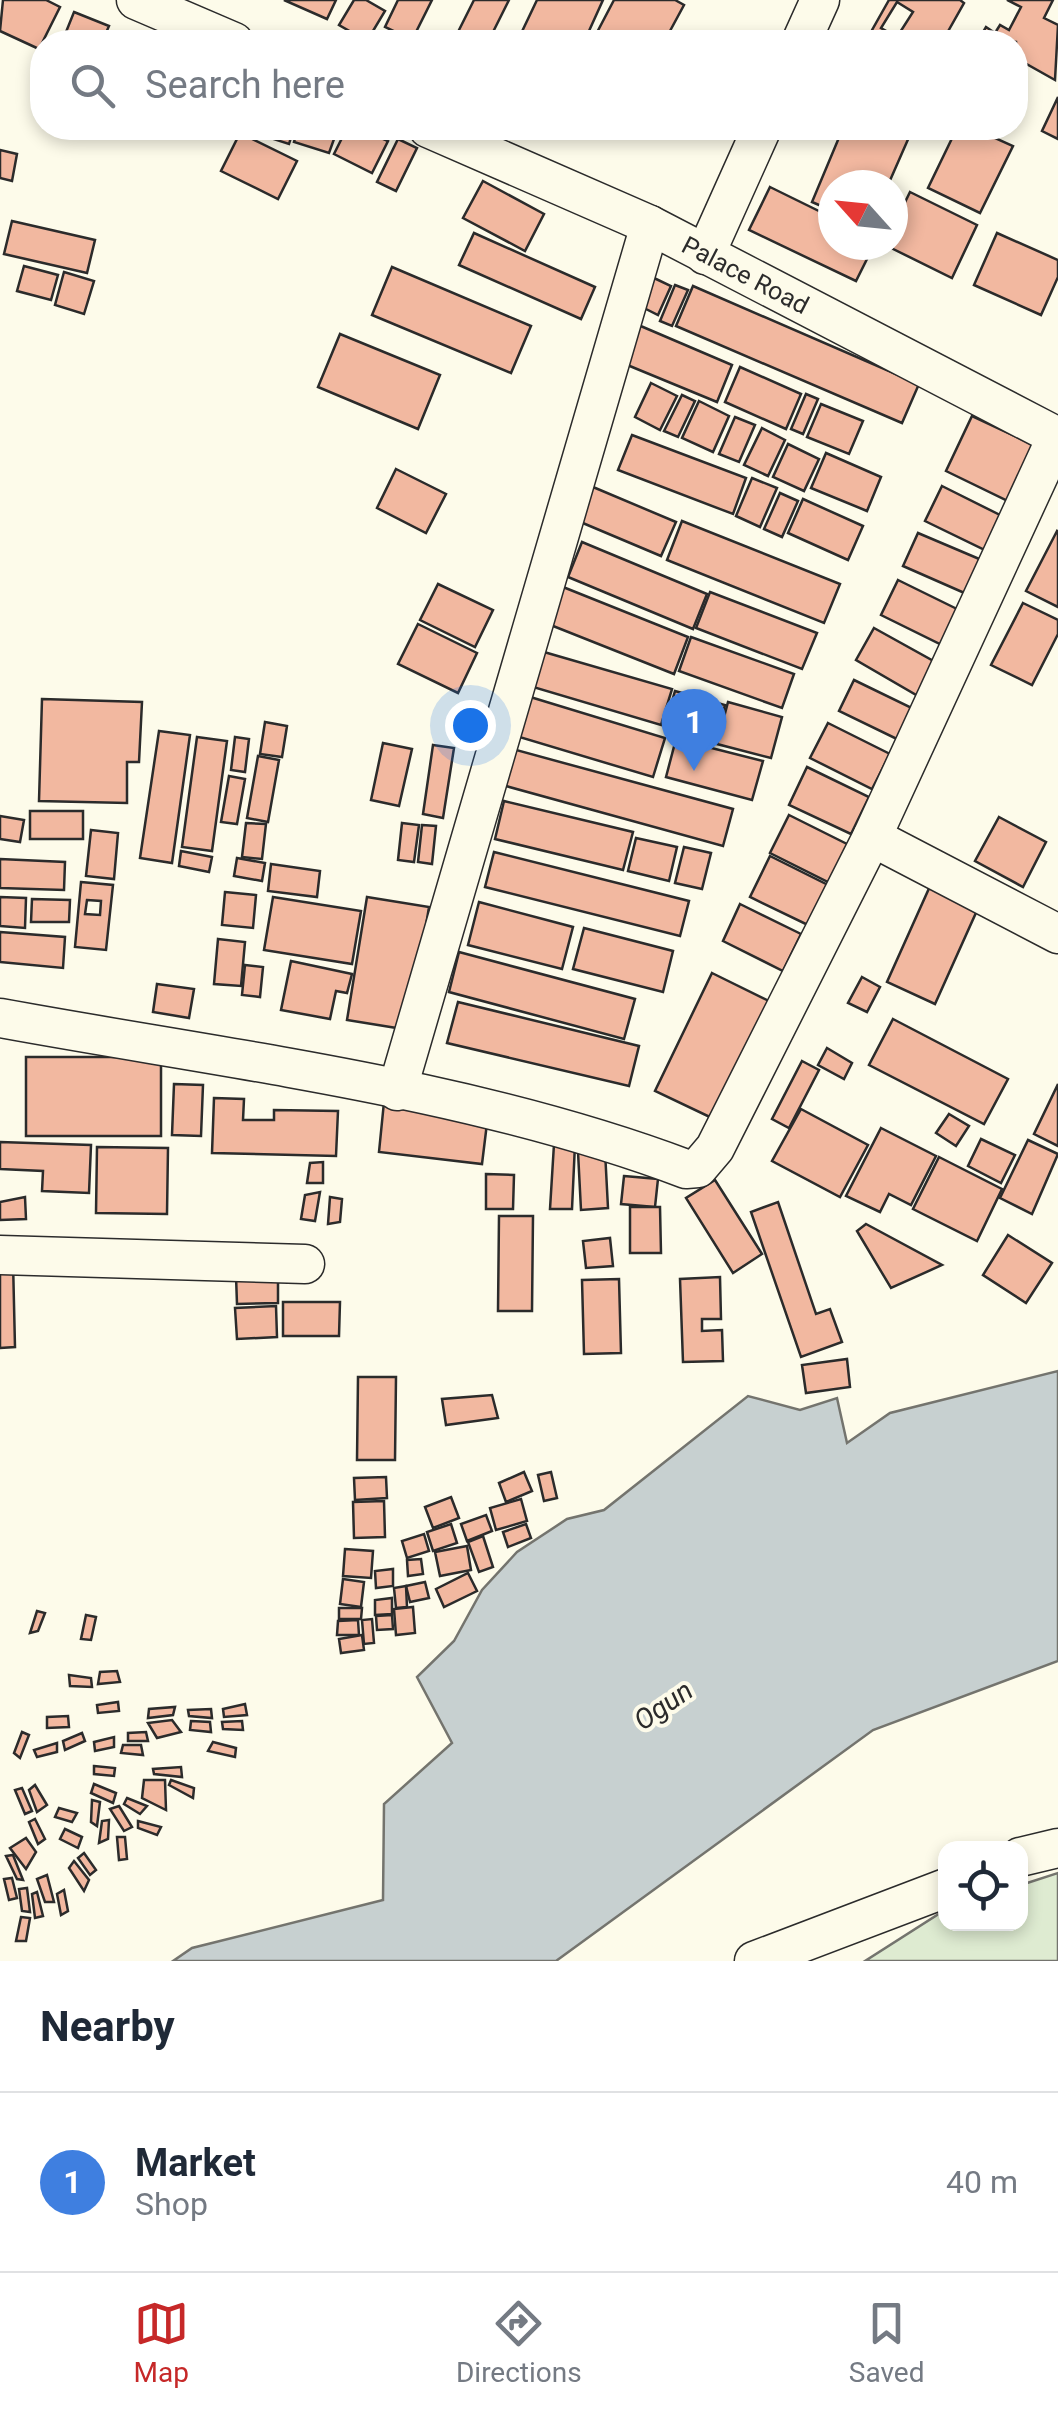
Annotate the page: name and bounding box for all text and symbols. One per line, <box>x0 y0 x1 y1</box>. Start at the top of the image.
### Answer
search box <box>30 30 1028 140</box>
icon: search <box>65 58 120 113</box>
text: Search here <box>145 63 345 107</box>
north arrow <box>818 170 908 260</box>
street label: Palace Road <box>677 230 814 320</box>
pin: 1 <box>662 688 726 771</box>
your location <box>445 700 496 751</box>
water label: Ogun <box>628 1674 699 1737</box>
map controls <box>938 1841 1028 1931</box>
button: locate <box>938 1841 1028 1931</box>
text: Nearby <box>40 2002 175 2051</box>
text: Market <box>135 2141 256 2185</box>
text: 1 <box>63 2163 82 2201</box>
text: 40 m <box>946 2163 1018 2201</box>
text: Shop <box>135 2185 208 2223</box>
tab: Map <box>134 2296 189 2389</box>
tab: Directions <box>456 2296 582 2389</box>
tab: Saved <box>849 2296 924 2389</box>

